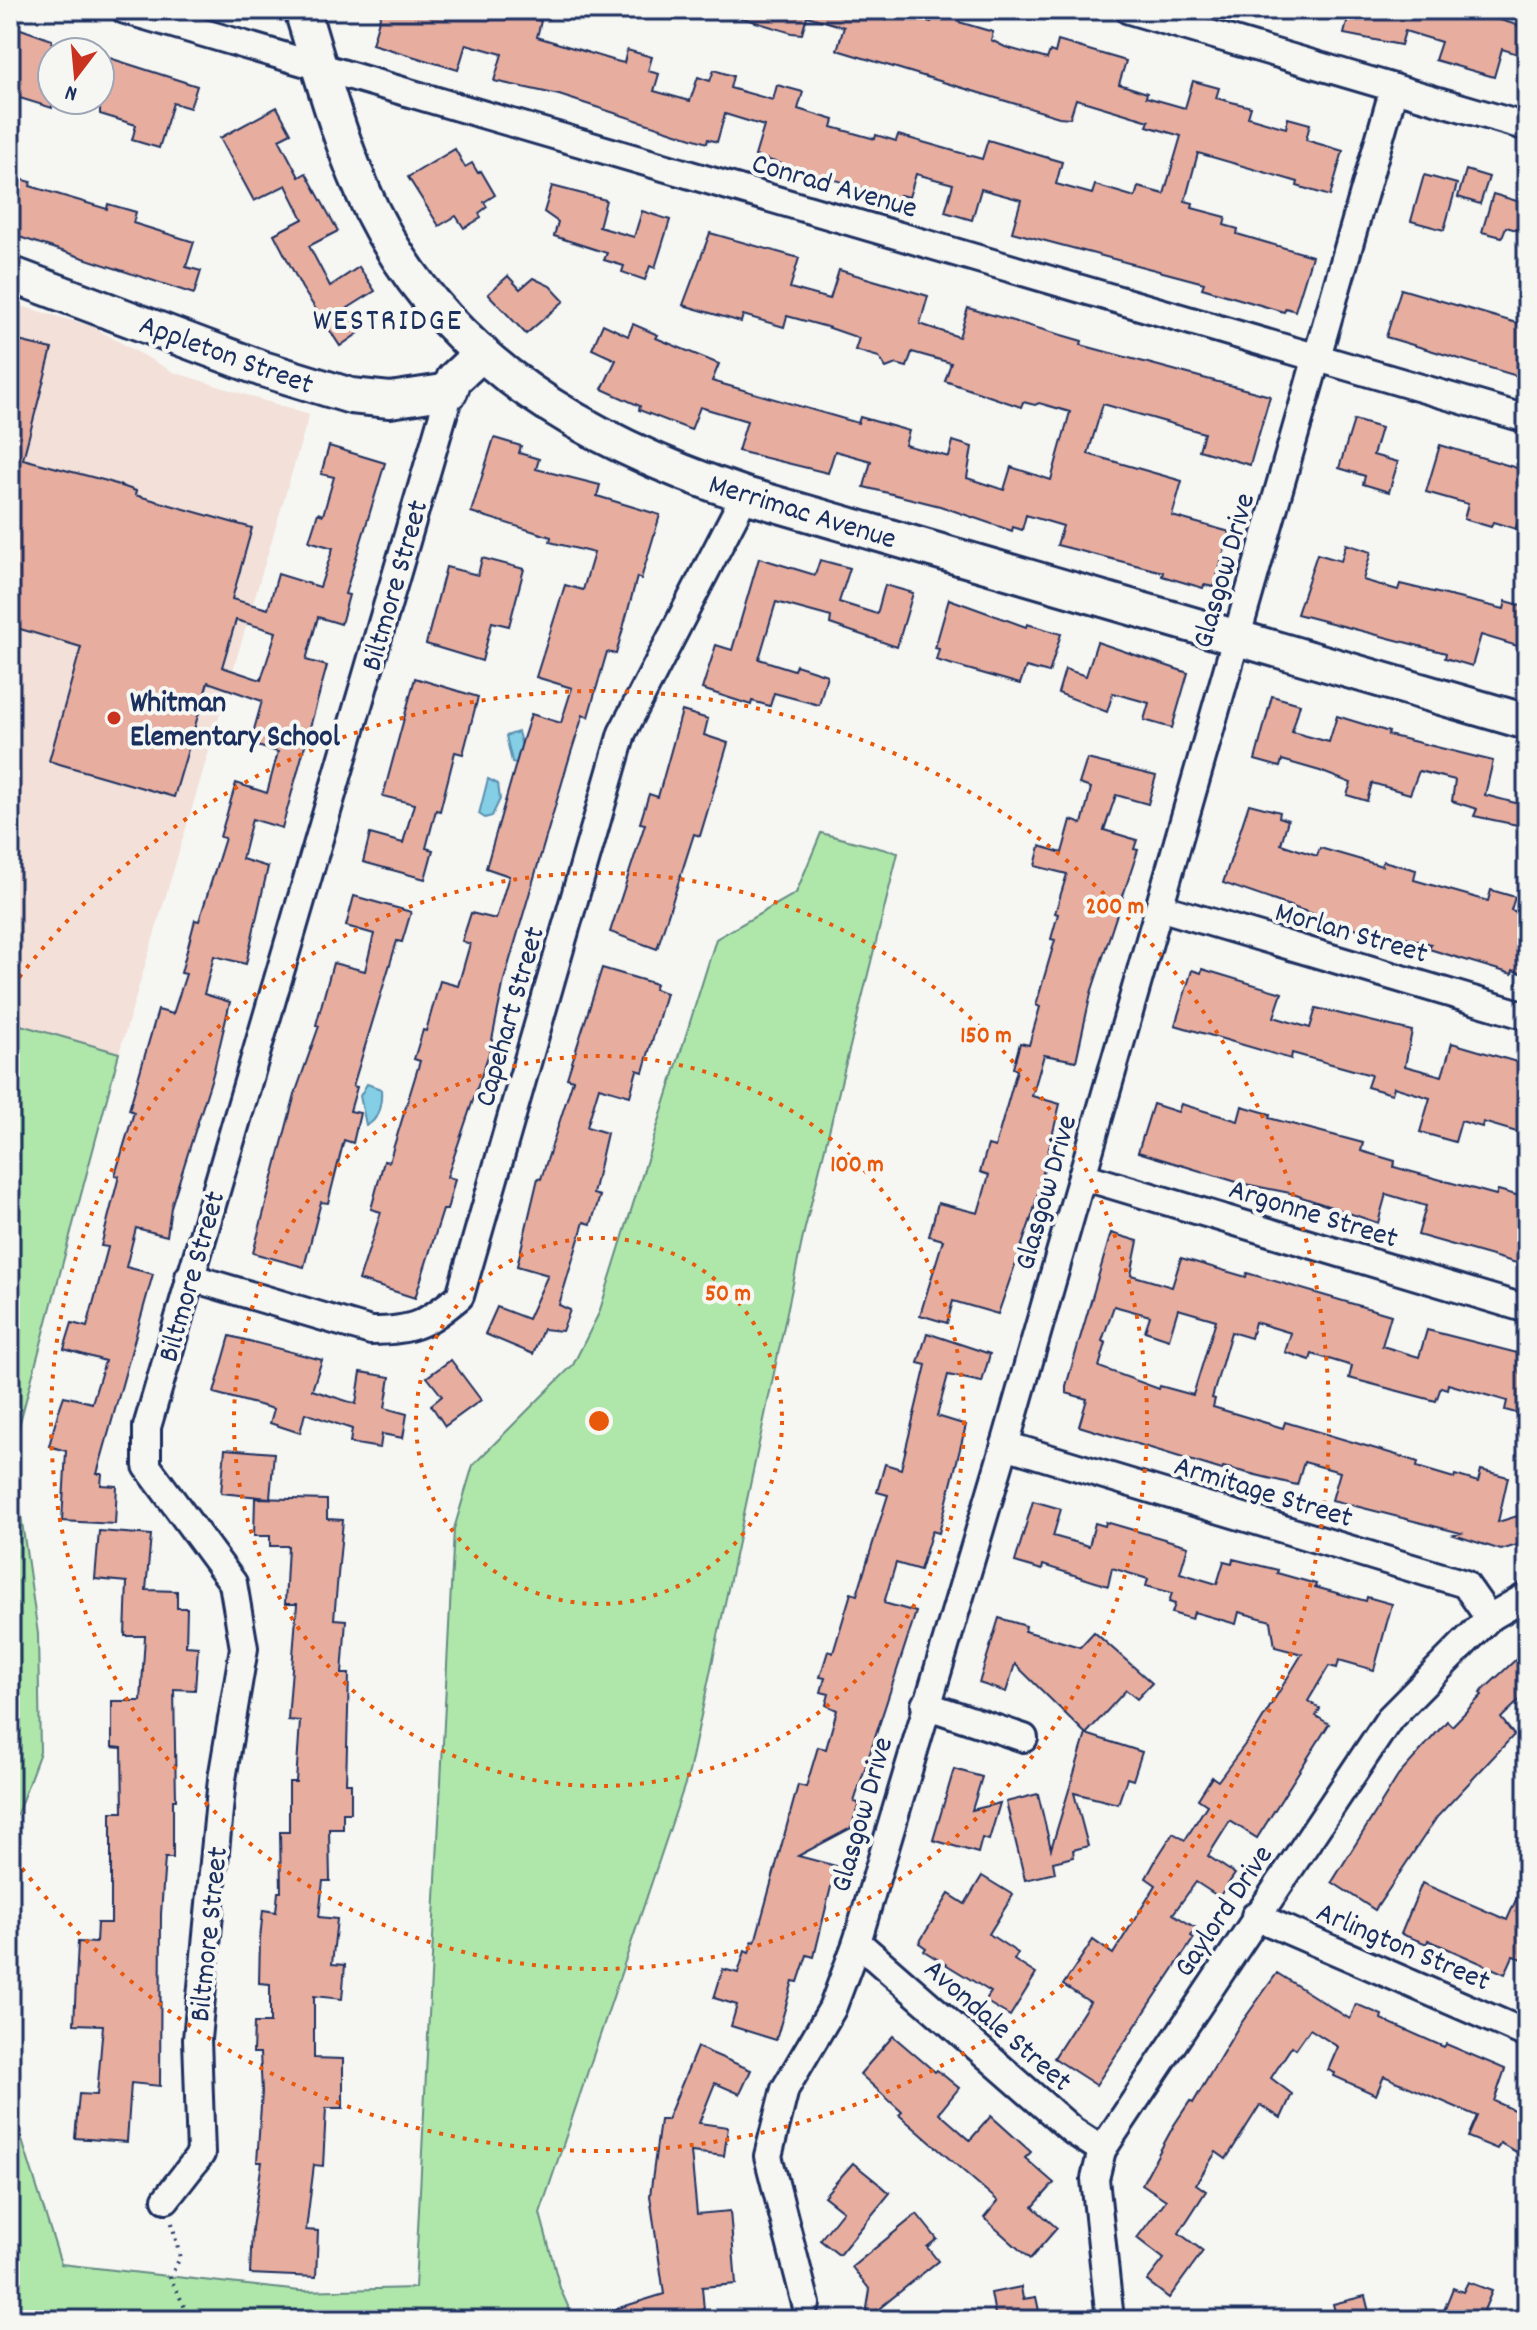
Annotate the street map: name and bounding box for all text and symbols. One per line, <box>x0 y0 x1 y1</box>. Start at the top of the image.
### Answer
north arrow <box>36 36 116 116</box>
text: N <box>62 75 81 108</box>
street label: Conrad Avenue <box>746 144 922 232</box>
district label: WESTRIDGE <box>313 300 463 346</box>
street label: Appleton Street <box>132 306 319 409</box>
street label: Merrimac Avenue <box>703 465 901 563</box>
street label: Glasgow Drive <box>1184 489 1269 654</box>
street label: Biltmore Street <box>352 496 442 677</box>
place label: Whitman Elementary School <box>130 684 341 761</box>
marker: Whitman Elementary School <box>105 709 123 727</box>
text: 200 m <box>1086 891 1144 925</box>
street label: Morlan Street <box>1269 893 1432 978</box>
street label: Capehart Street <box>466 922 559 1112</box>
text: 150 m <box>960 1020 1012 1054</box>
street label: Glasgow Drive <box>1006 1111 1091 1276</box>
text: 100 m <box>830 1149 884 1183</box>
street label: Argonne Street <box>1223 1170 1403 1262</box>
street label: Biltmore Street <box>149 1187 239 1368</box>
text: 50 m <box>705 1278 751 1312</box>
centre of rings <box>585 1407 613 1435</box>
street label: Armitage Street <box>1168 1447 1357 1542</box>
street label: Glasgow Drive <box>822 1733 907 1898</box>
street label: Gaylord Drive <box>1165 1838 1286 1987</box>
street label: Biltmore Street <box>181 1845 242 2024</box>
street label: Arlington Street <box>1309 1893 1496 2005</box>
street label: Avondale Street <box>912 1951 1080 2104</box>

